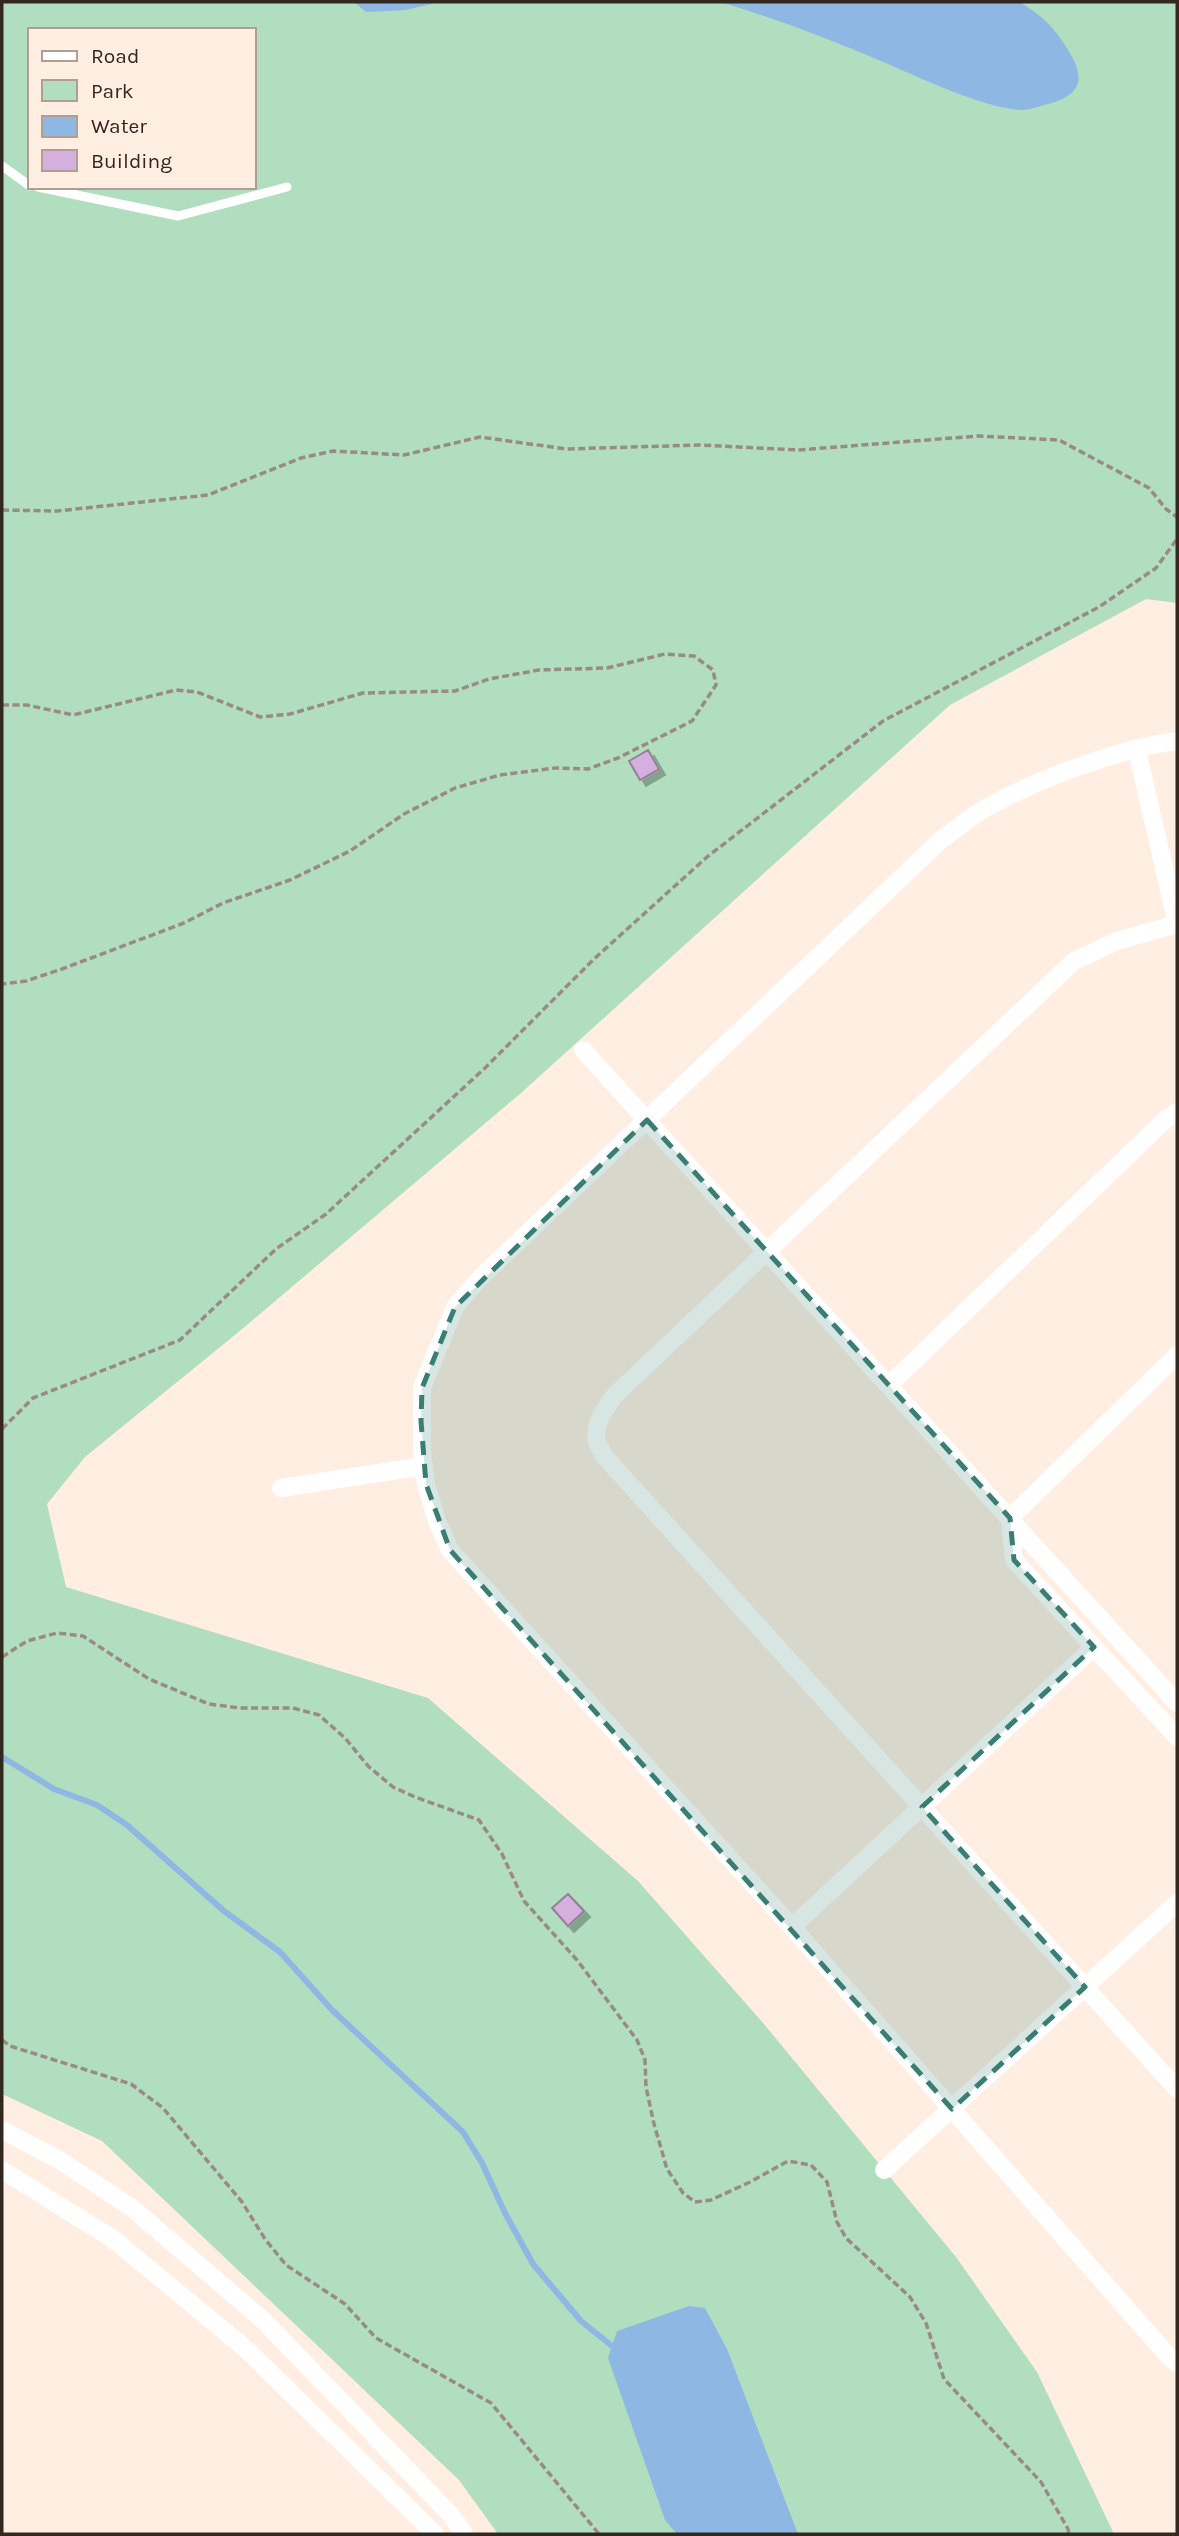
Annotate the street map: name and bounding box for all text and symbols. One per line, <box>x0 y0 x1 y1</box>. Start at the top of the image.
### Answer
legend <box>28 28 256 189</box>
text: Road <box>91 44 139 68</box>
text: Park <box>91 79 134 103</box>
text: Water <box>91 114 147 138</box>
text: Building <box>91 149 172 173</box>

